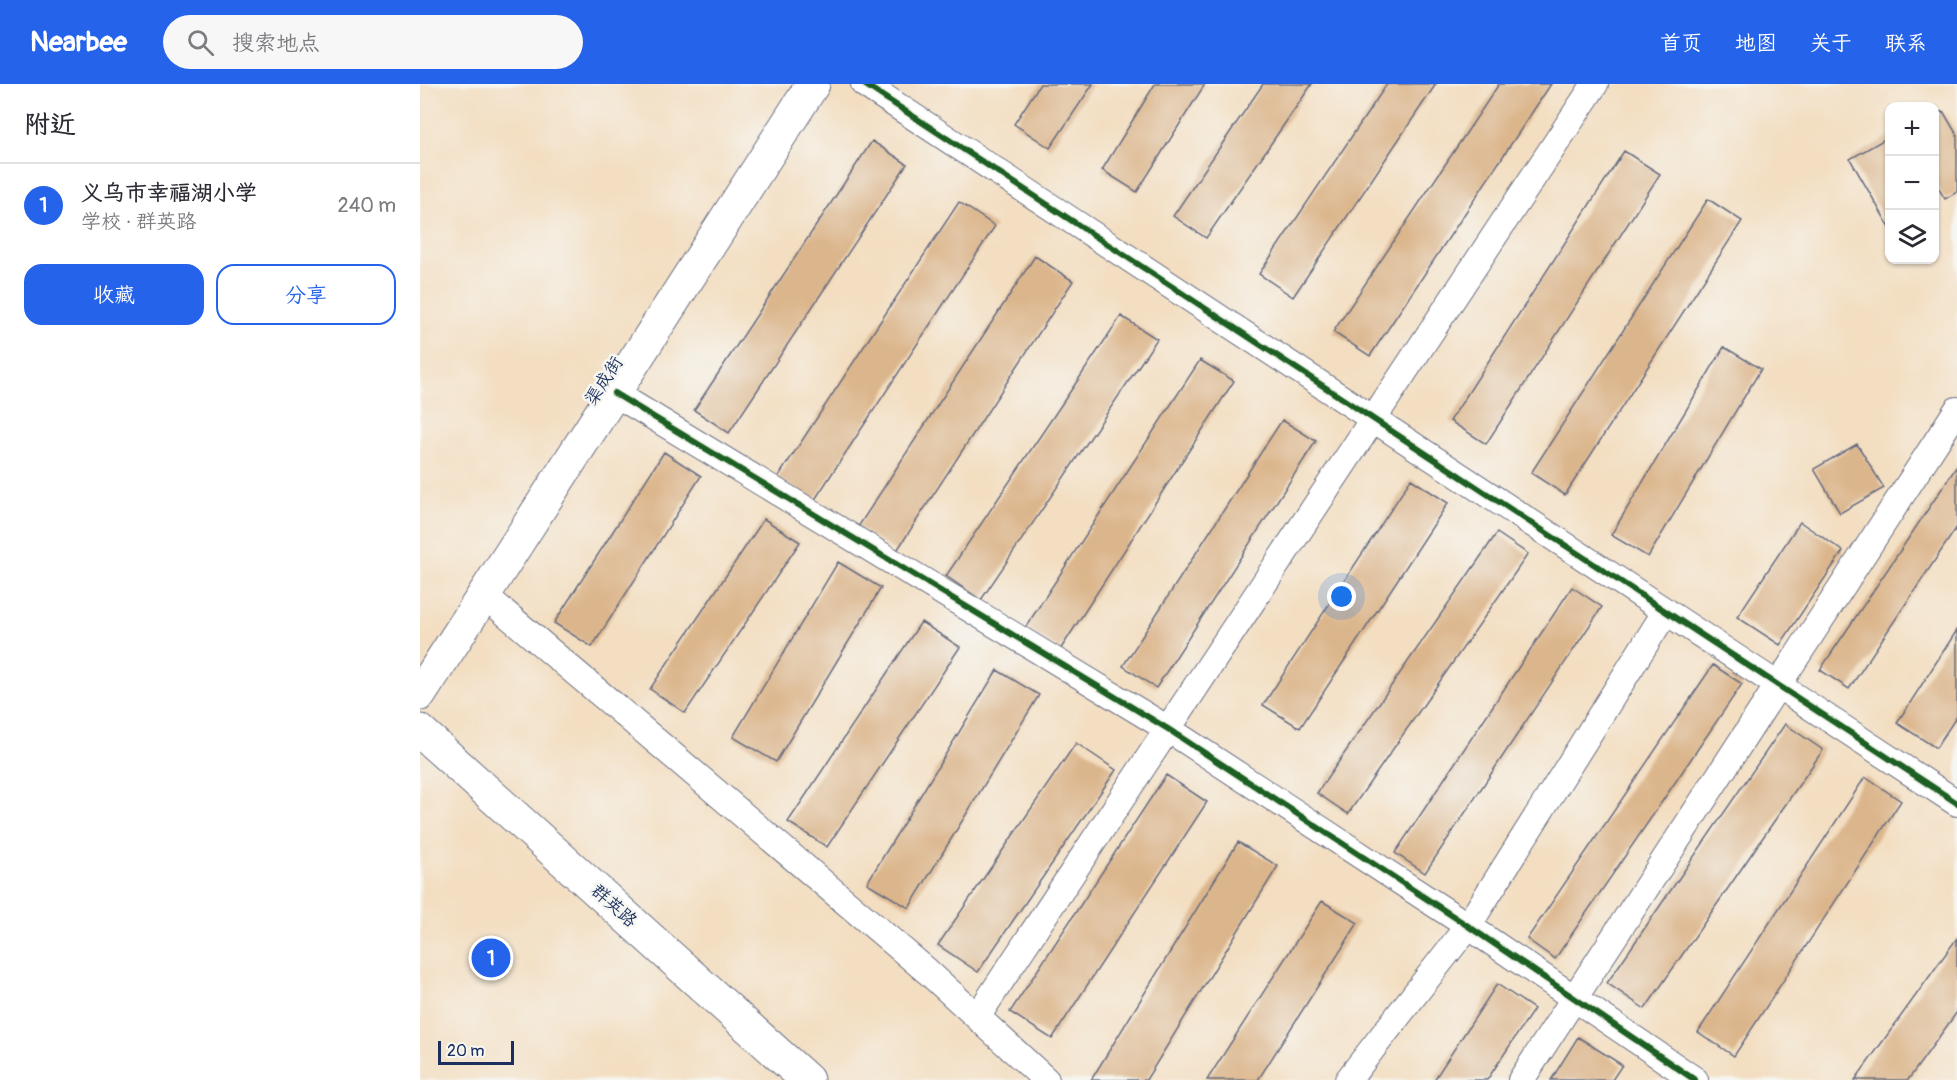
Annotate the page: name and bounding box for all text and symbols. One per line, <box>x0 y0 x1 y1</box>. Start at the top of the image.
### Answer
search box <box>163 15 583 69</box>
text: Nearbee <box>30 25 127 60</box>
icon: search <box>184 26 217 59</box>
text: 搜索地点 <box>232 29 320 57</box>
text: 首页 <box>1660 30 1702 57</box>
text: 地图 <box>1735 30 1777 57</box>
text: 关于 <box>1810 30 1852 57</box>
text: 联系 <box>1885 30 1927 57</box>
map controls <box>1885 102 1939 264</box>
button: + <box>1885 102 1939 156</box>
text: 附近 <box>24 109 76 141</box>
button: − <box>1885 156 1939 210</box>
text: 义乌市幸福湖小学 <box>81 179 257 207</box>
text: 1 <box>40 193 47 218</box>
text: 240 m <box>337 193 396 218</box>
text: 学校 · 群英路 <box>81 209 196 234</box>
button: layers <box>1885 210 1939 264</box>
button: 收藏 <box>24 264 204 325</box>
button: 分享 <box>216 264 396 325</box>
street label: 渠成街 <box>580 352 628 410</box>
your location <box>1327 582 1356 611</box>
street label: 群英路 <box>586 879 642 933</box>
pin: 1 <box>472 936 510 980</box>
scale bar <box>438 1038 514 1066</box>
text: 20 m <box>447 1041 485 1061</box>

